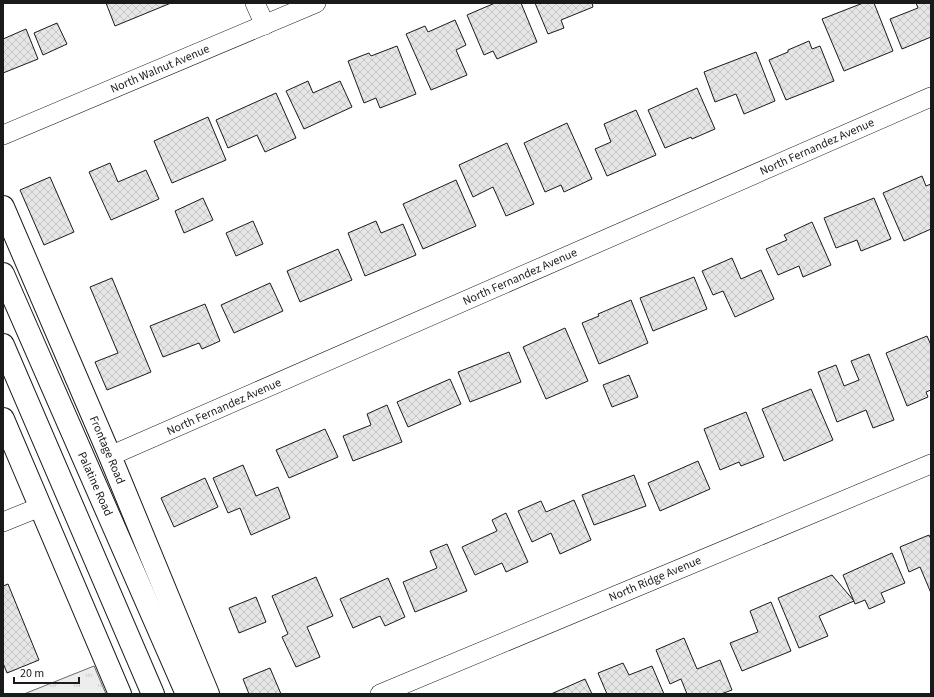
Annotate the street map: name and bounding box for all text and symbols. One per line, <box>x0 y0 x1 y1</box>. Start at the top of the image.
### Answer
street label: North Walnut Avenue <box>108 40 212 98</box>
street label: North Fernandez Avenue <box>757 114 877 180</box>
street label: North Fernandez Avenue <box>460 244 580 310</box>
street label: North Fernandez Avenue <box>164 374 284 440</box>
street label: Frontage Road <box>85 413 129 487</box>
street label: Palatine Road <box>73 449 117 519</box>
street label: North Ridge Avenue <box>606 552 704 606</box>
scale bar <box>14 659 79 685</box>
text: 20 m <box>20 665 44 682</box>

